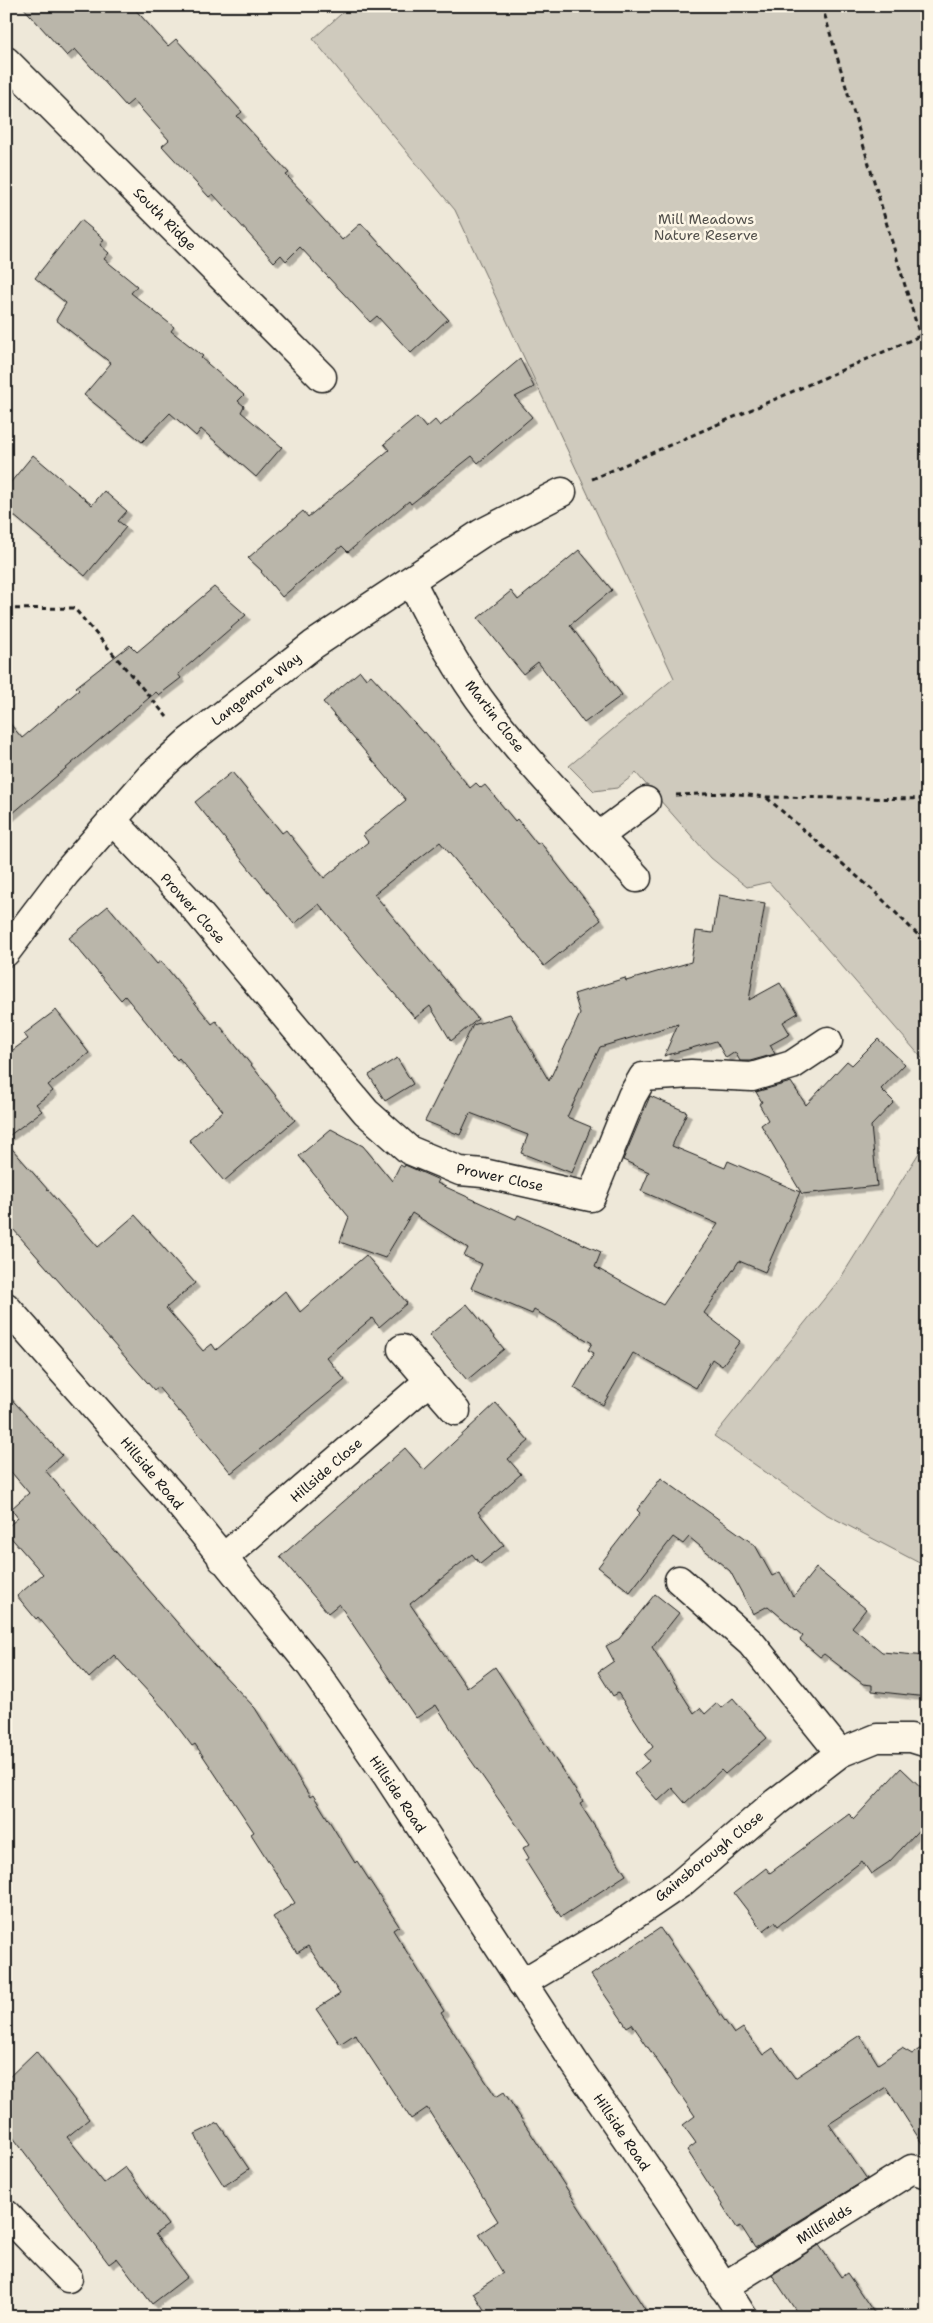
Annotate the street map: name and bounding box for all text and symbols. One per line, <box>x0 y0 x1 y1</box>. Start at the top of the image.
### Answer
street label: South Ridge <box>130 184 200 254</box>
park label: Mill Meadows Nature Reserve <box>654 210 758 244</box>
street label: Langemore Way <box>207 648 305 730</box>
street label: Martin Close <box>461 676 529 756</box>
street label: Prower Close <box>157 869 229 947</box>
street label: Prower Close <box>455 1159 545 1195</box>
street label: Hillside Road <box>116 1433 188 1513</box>
street label: Hillside Close <box>286 1434 366 1506</box>
street label: Hillside Road <box>366 1752 431 1836</box>
street label: Gainsborough Close <box>651 1807 767 1905</box>
street label: Hillside Road <box>590 2090 655 2174</box>
street label: Millfields <box>793 2200 855 2248</box>

